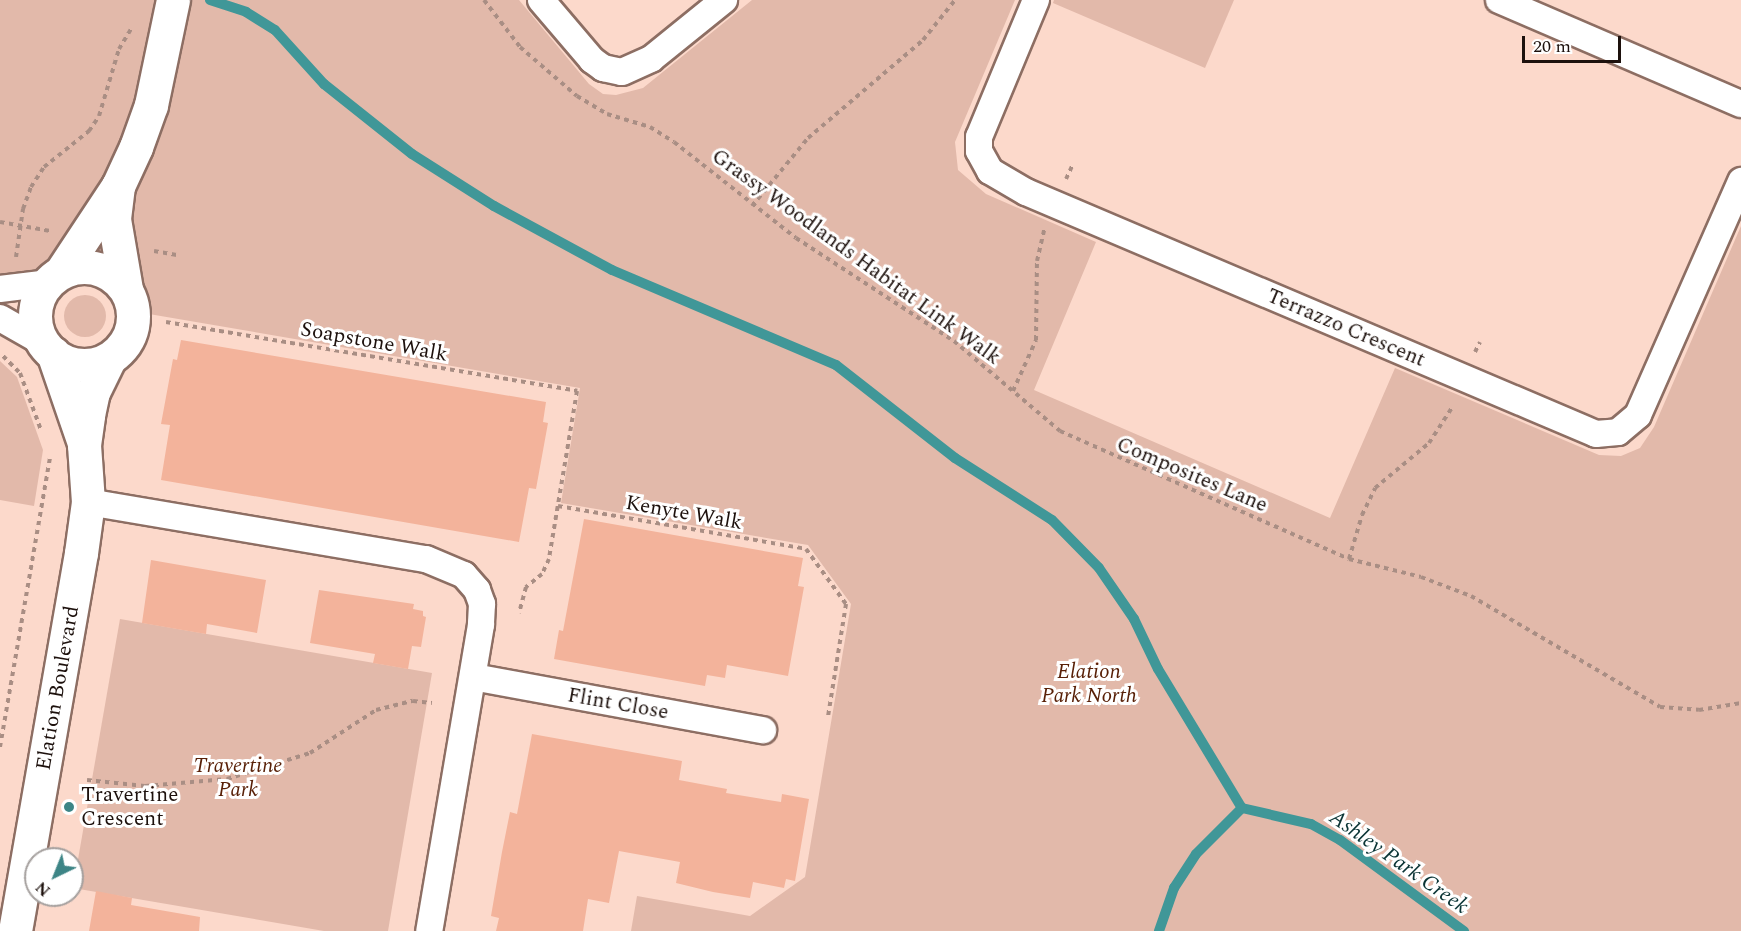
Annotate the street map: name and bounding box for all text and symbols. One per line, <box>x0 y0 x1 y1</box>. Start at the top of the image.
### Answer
scale bar <box>1525 24 1624 62</box>
text: 20 m <box>1533 33 1571 60</box>
street label: Grassy Woodlands Habitat Link Walk <box>707 144 1005 370</box>
street label: Terrazzo Crescent <box>1263 283 1429 373</box>
street label: Soapstone Walk <box>299 317 449 367</box>
street label: Composites Lane <box>1113 432 1271 518</box>
street label: Kenyte Walk <box>624 490 744 536</box>
street label: Elation Boulevard <box>31 604 85 772</box>
park label: Elation Park North <box>1041 659 1137 709</box>
street label: Flint Close <box>566 683 670 725</box>
park label: Travertine Park <box>194 753 282 803</box>
place label: Travertine Crescent <box>81 782 178 832</box>
marker: Travertine Crescent <box>62 800 76 814</box>
water label: Ashley Park Creek <box>1324 804 1474 920</box>
north arrow <box>24 847 84 907</box>
text: N <box>30 875 56 902</box>

